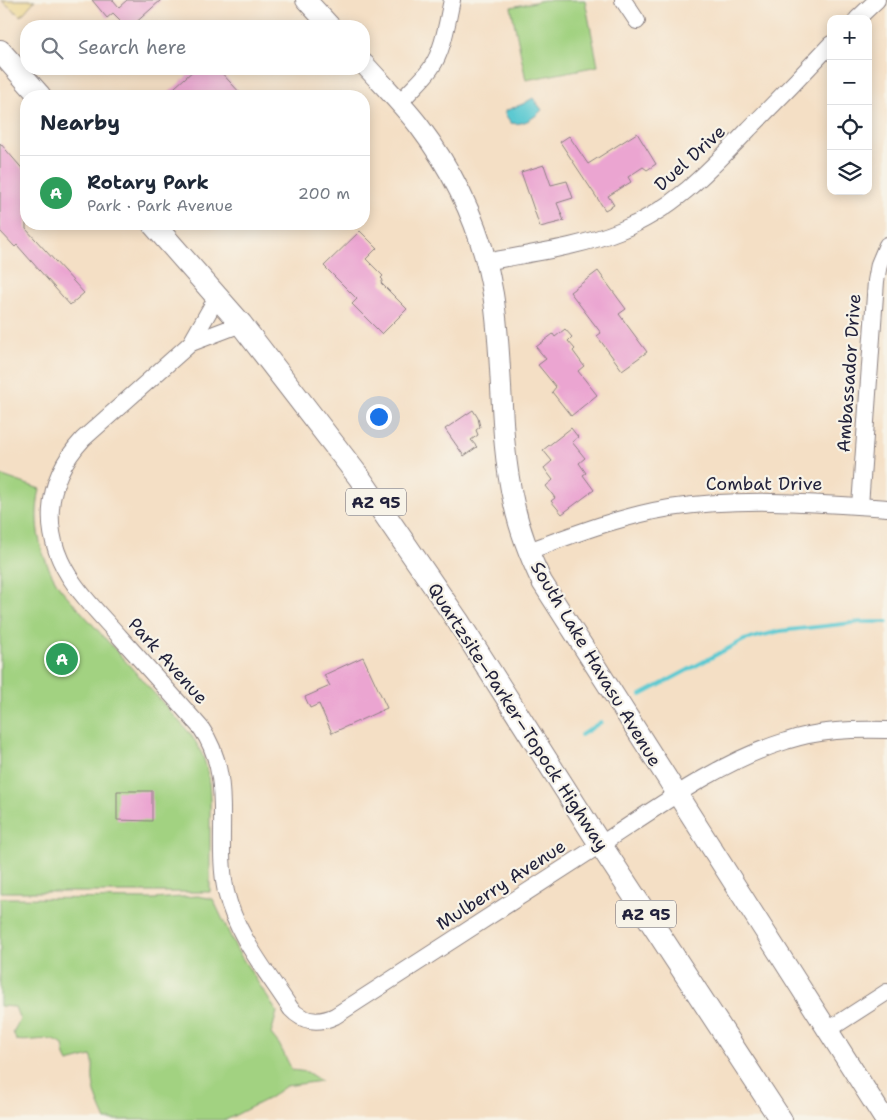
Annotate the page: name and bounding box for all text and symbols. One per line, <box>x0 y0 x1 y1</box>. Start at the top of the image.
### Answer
map controls <box>827 15 872 195</box>
button: + <box>827 15 872 60</box>
search box <box>20 20 370 75</box>
icon: search <box>38 34 66 62</box>
text: Search here <box>78 35 187 60</box>
button: − <box>827 60 872 105</box>
button: locate <box>827 105 872 150</box>
text: Nearby <box>40 109 120 137</box>
street label: Duel Drive <box>649 120 731 196</box>
button: layers <box>827 150 872 195</box>
text: Rotary Park <box>87 170 209 195</box>
text: A <box>50 183 62 204</box>
text: 200 m <box>298 183 350 204</box>
text: Park · Park Avenue <box>87 195 233 216</box>
street label: Ambassador Drive <box>831 293 867 453</box>
your location <box>366 404 392 430</box>
street label: Combat Drive <box>706 472 822 496</box>
road number: AZ 95 <box>346 488 406 516</box>
street label: South Lake Havasu Avenue <box>525 557 667 771</box>
street label: Quartzsite–Parker–Topock Highway <box>422 578 614 856</box>
street label: Park Avenue <box>123 613 213 709</box>
pin: A <box>46 640 78 678</box>
street label: Mulberry Avenue <box>432 834 570 936</box>
road number: AZ 95 <box>616 901 676 928</box>

